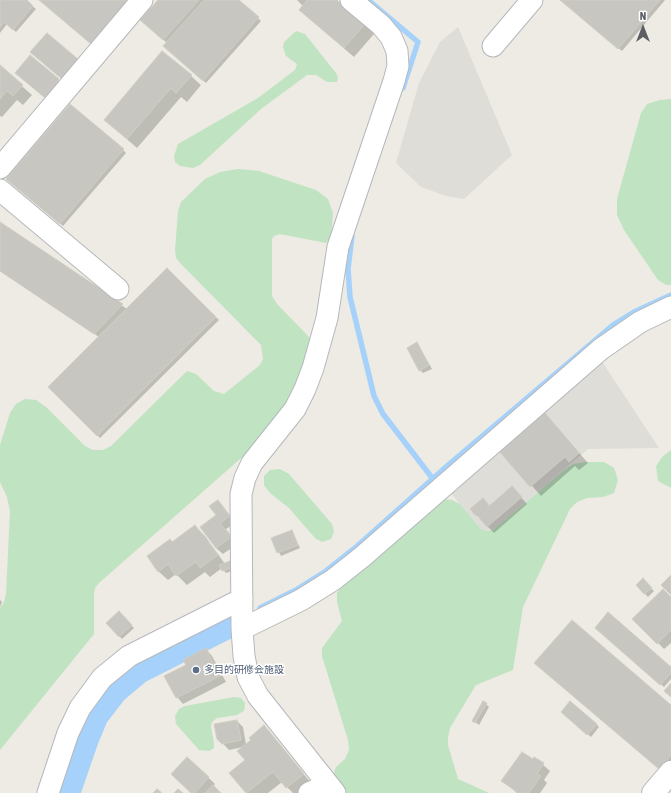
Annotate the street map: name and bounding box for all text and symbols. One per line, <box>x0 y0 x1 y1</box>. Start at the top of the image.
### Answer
north arrow <box>623 8 663 48</box>
text: N <box>640 10 646 22</box>
place label: 多目的研修会施設 <box>204 664 284 676</box>
marker: 多目的研修会施設 <box>191 665 201 675</box>

